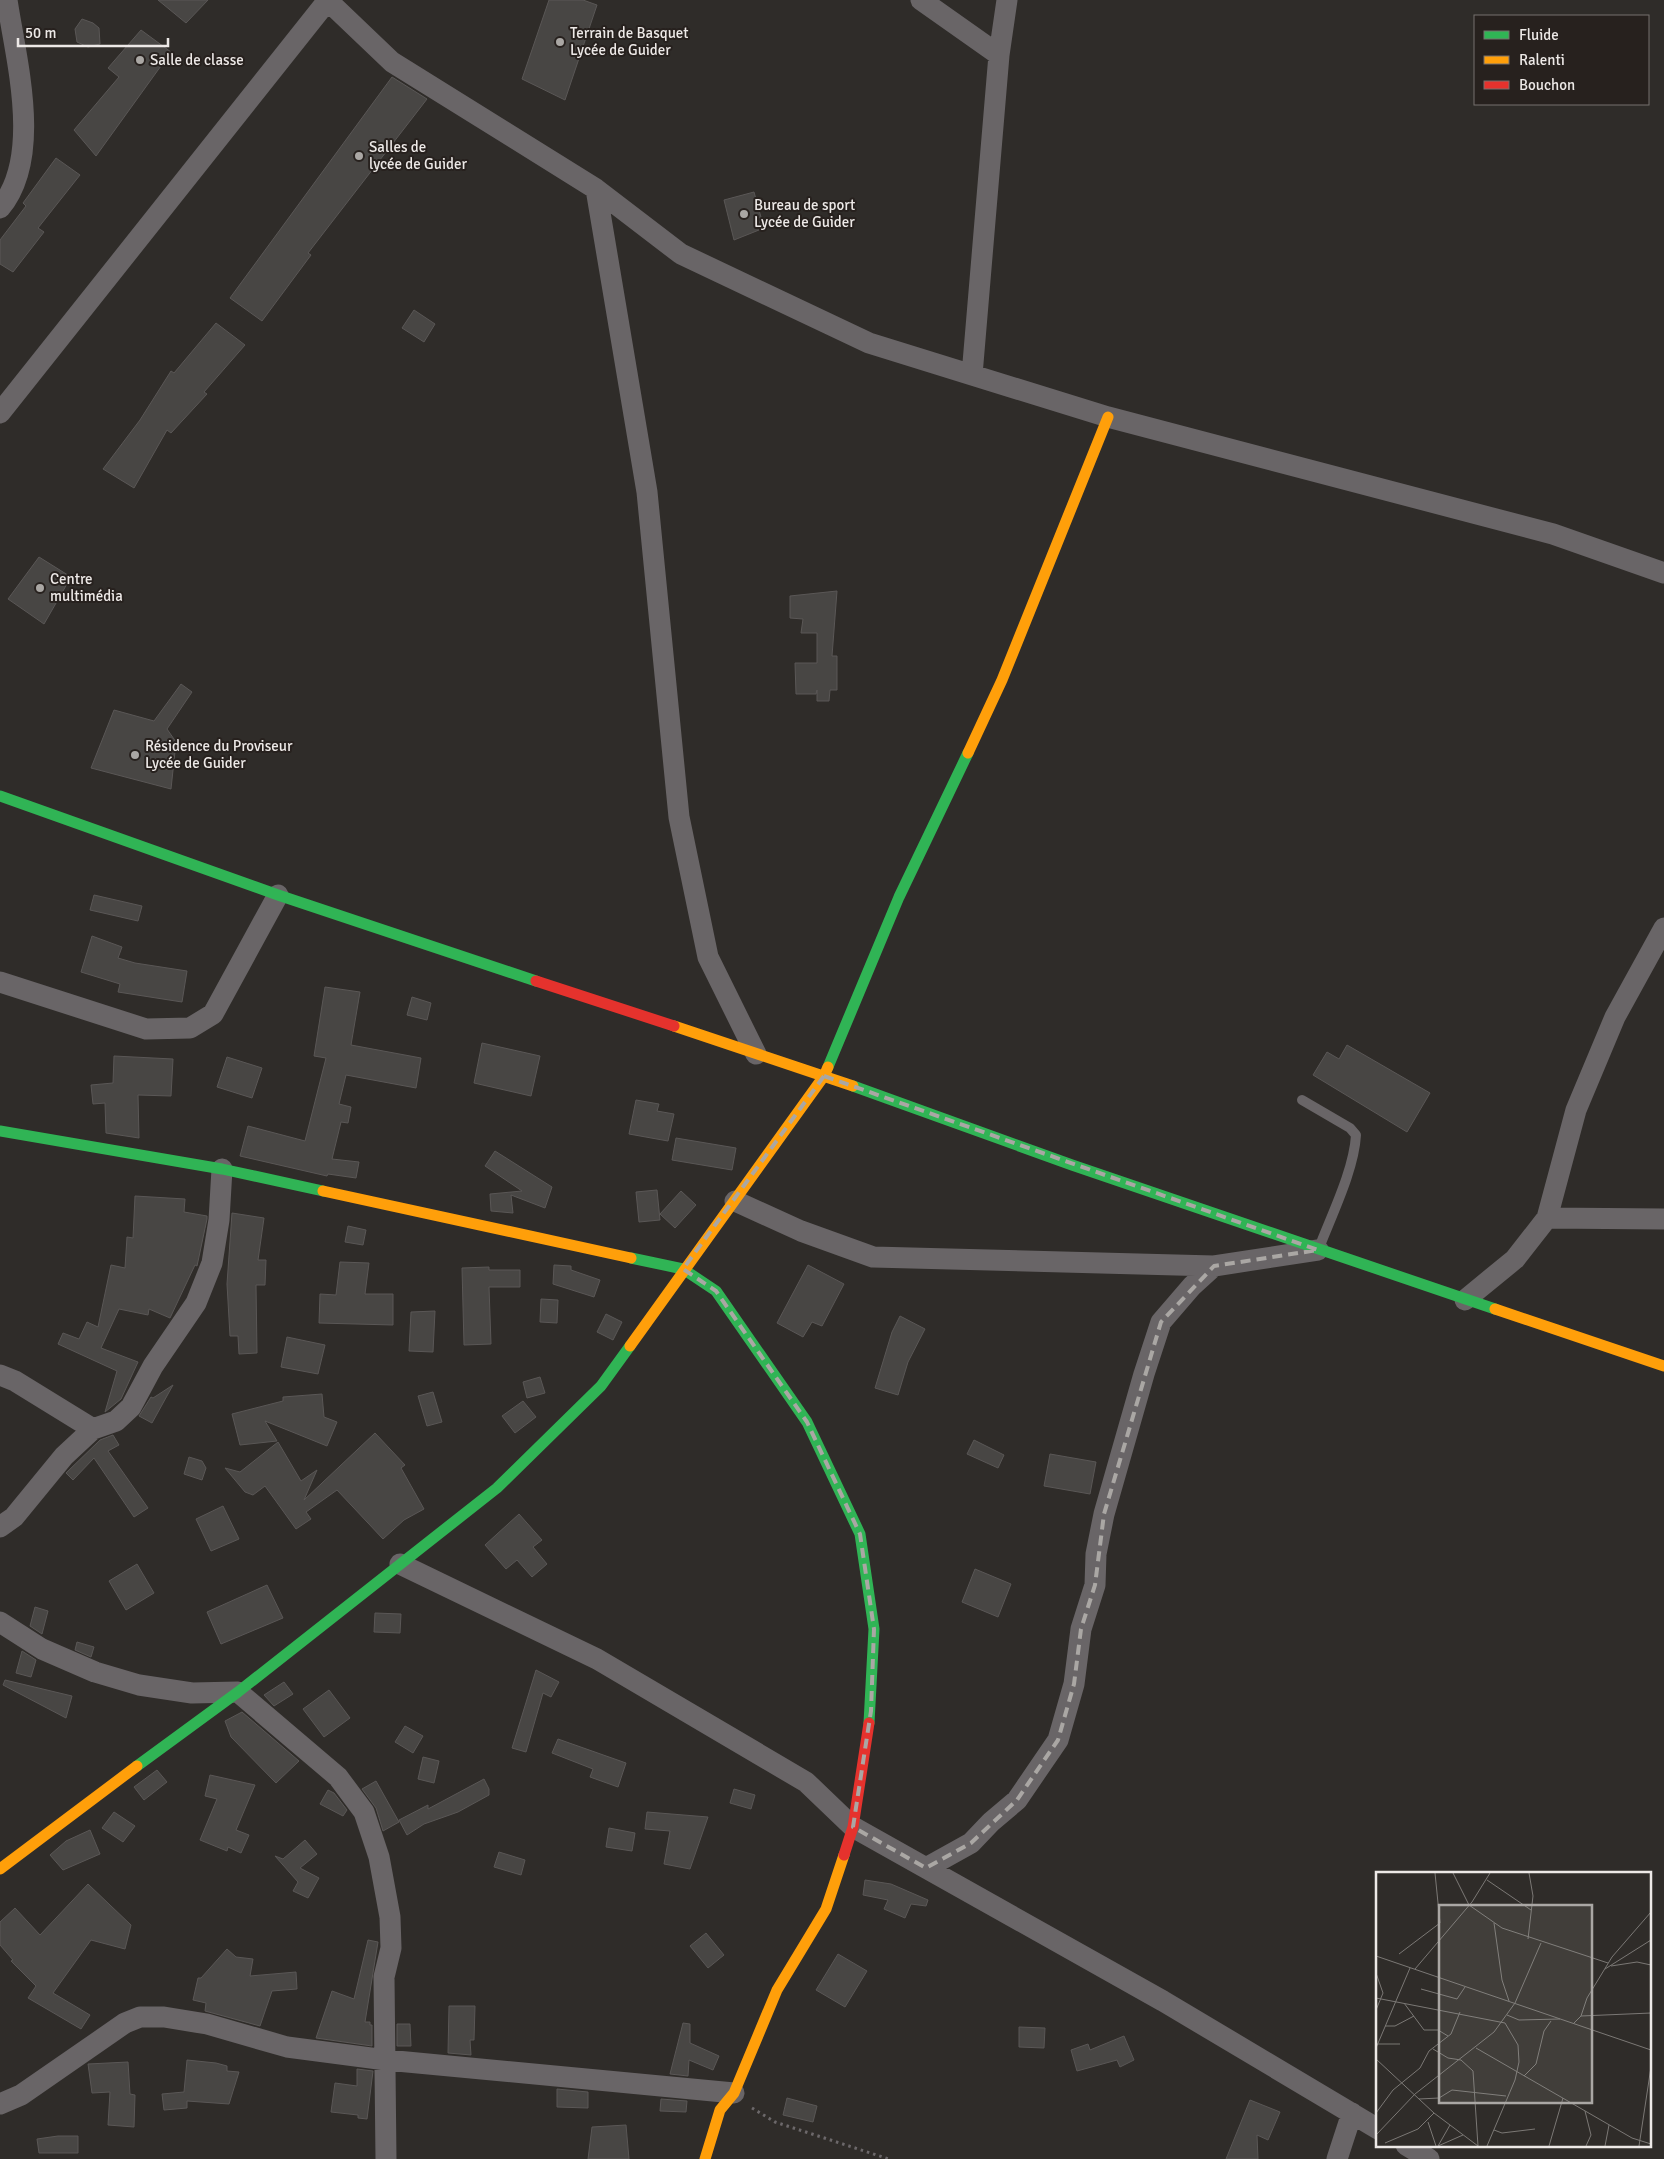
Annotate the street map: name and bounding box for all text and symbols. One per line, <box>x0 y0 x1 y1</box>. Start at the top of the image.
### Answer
scale bar <box>18 15 168 47</box>
legend <box>1474 15 1649 105</box>
text: 50 m <box>25 24 56 42</box>
place label: Terrain de Basquet Lycée de Guider <box>570 24 689 59</box>
text: Fluide <box>1519 26 1559 44</box>
marker: Terrain de Basquet Lycée de Guider <box>554 36 566 48</box>
place label: Salle de classe <box>150 51 244 69</box>
text: Ralenti <box>1519 51 1565 69</box>
marker: Salle de classe <box>134 54 146 66</box>
text: Bouchon <box>1519 76 1575 94</box>
place label: Salles de lycée de Guider <box>369 138 467 173</box>
marker: Salles de lycée de Guider <box>353 150 365 162</box>
place label: Bureau de sport Lycée de Guider <box>754 196 855 231</box>
marker: Bureau de sport Lycée de Guider <box>738 208 750 220</box>
place label: Centre multimédia <box>50 570 123 605</box>
marker: Centre multimédia <box>34 582 46 594</box>
place label: Résidence du Proviseur Lycée de Guider <box>145 737 293 772</box>
marker: Résidence du Proviseur Lycée de Guider <box>129 749 141 761</box>
inset map <box>1376 1872 1652 2146</box>

